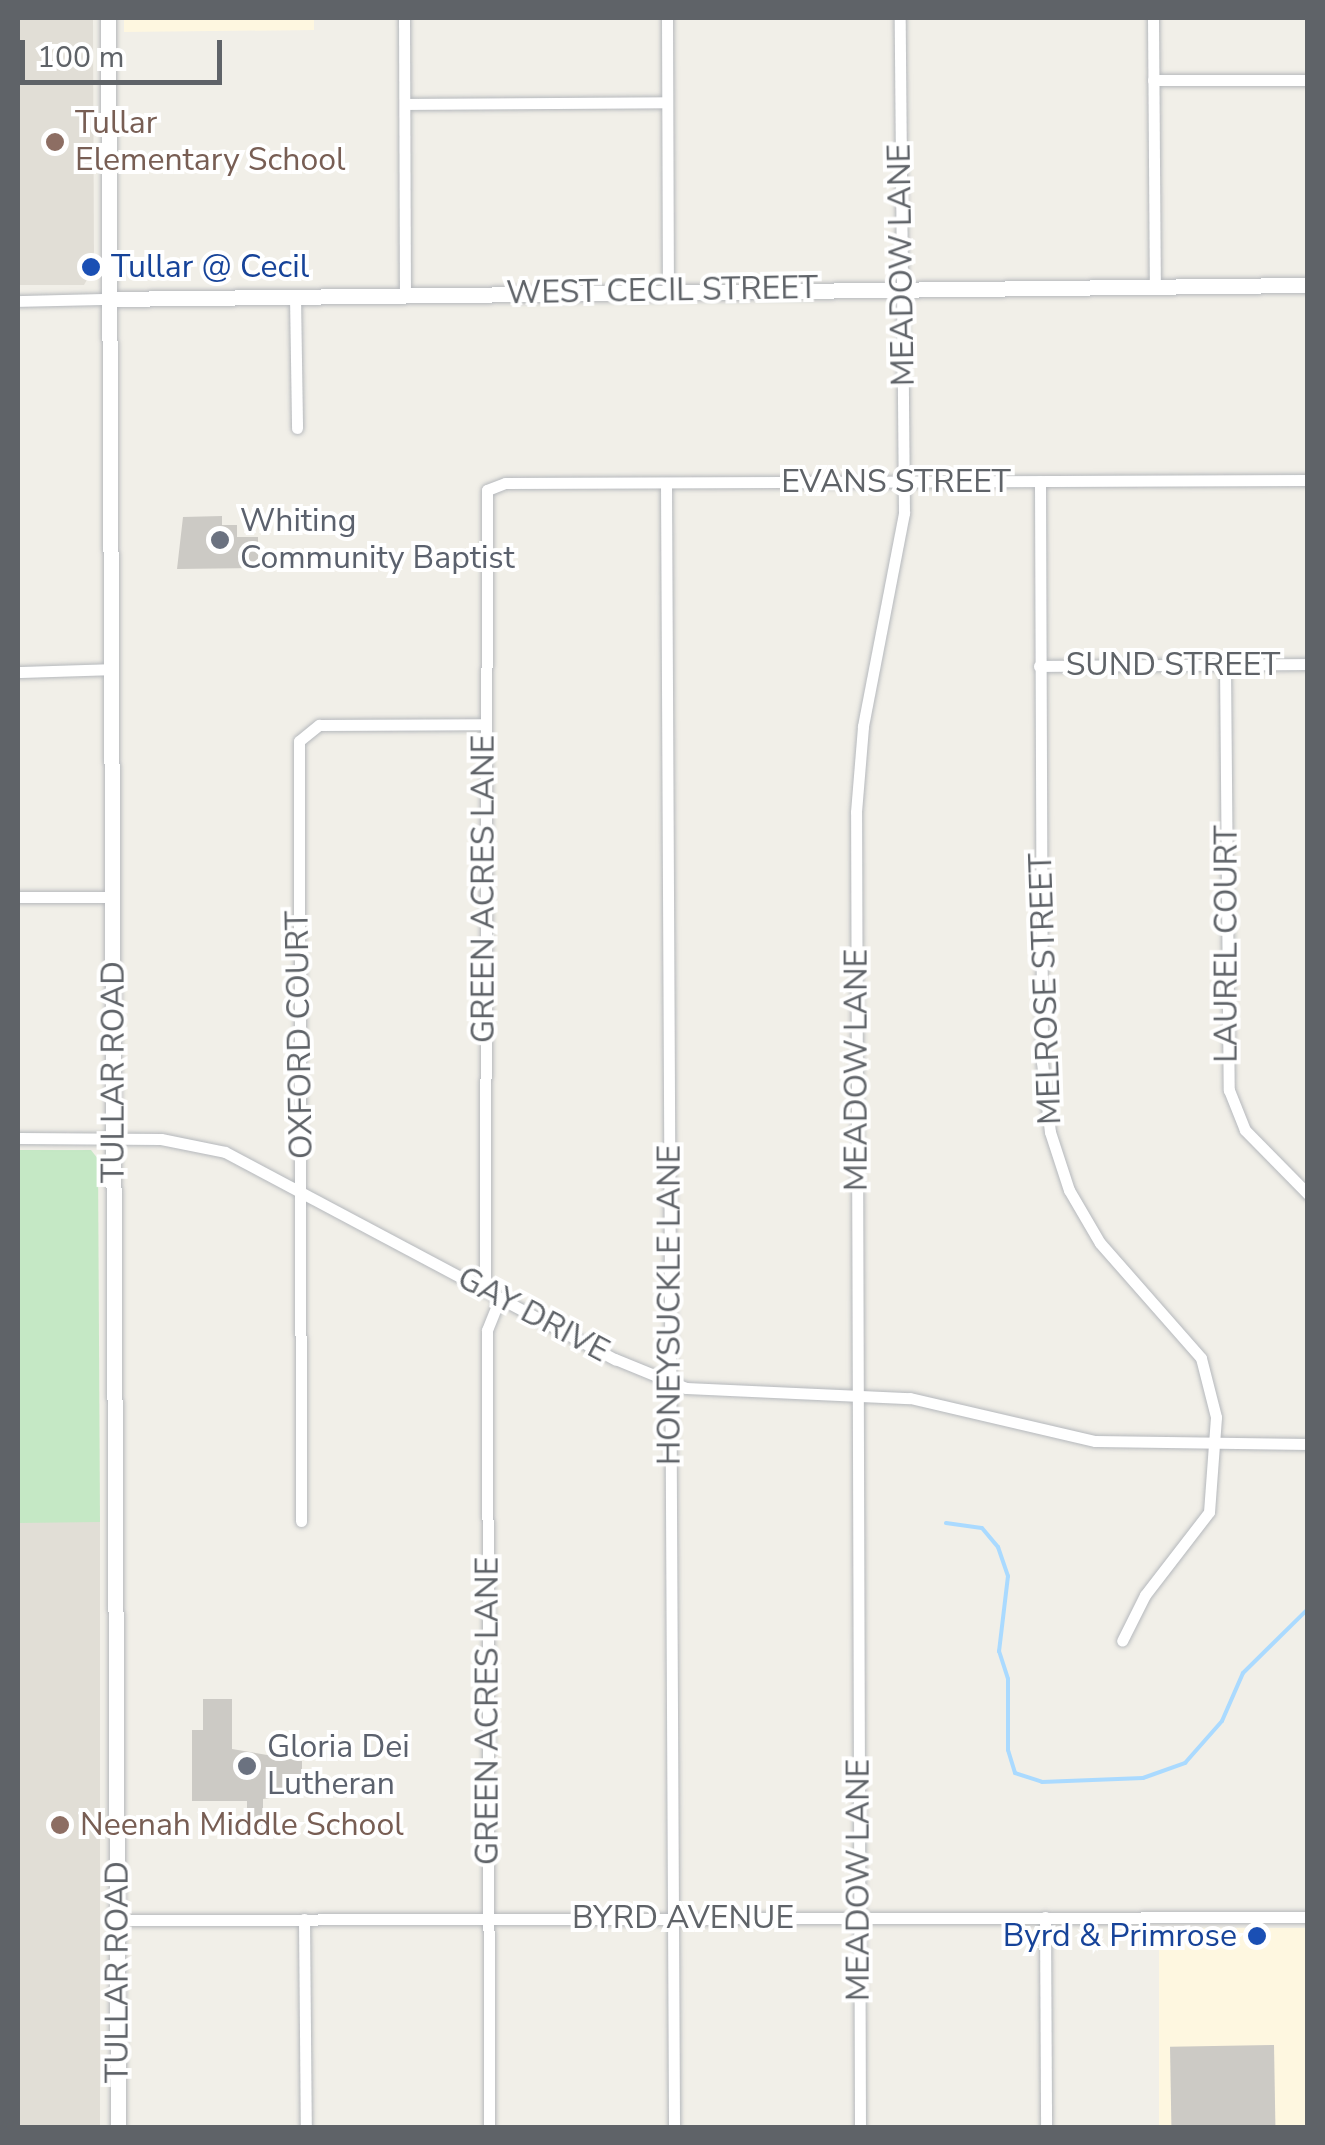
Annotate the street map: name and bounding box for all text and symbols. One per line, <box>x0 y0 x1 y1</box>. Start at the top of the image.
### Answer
scale bar <box>25 20 228 82</box>
text: 100 m <box>37 37 124 78</box>
place label: Tullar Elementary School <box>75 105 346 180</box>
marker: Tullar Elementary School <box>44 131 66 153</box>
street label: MEADOW LANE <box>881 143 923 387</box>
place label: Tullar @ Cecil <box>111 248 309 286</box>
marker: Tullar @ Cecil <box>80 256 102 278</box>
street label: WEST CECIL STREET <box>506 269 818 313</box>
street label: EVANS STREET <box>781 463 1011 501</box>
place label: Whiting Community Baptist <box>240 503 515 578</box>
marker: Whiting Community Baptist <box>209 529 231 551</box>
street label: SUND STREET <box>1066 646 1280 684</box>
street label: GREEN ACRES LANE <box>465 735 503 1043</box>
street label: LAUREL COURT <box>1208 825 1246 1063</box>
street label: MELROSE STREET <box>1022 853 1070 1125</box>
street label: OXFORD COURT <box>279 911 321 1159</box>
street label: MEADOW LANE <box>838 949 876 1191</box>
street label: TULLAR ROAD <box>95 961 133 1183</box>
street label: HONEYSUCKLE LANE <box>651 1145 689 1465</box>
street label: GAY DRIVE <box>451 1259 615 1371</box>
street label: GREEN ACRES LANE <box>469 1557 507 1865</box>
place label: Gloria Dei Lutheran <box>267 1729 410 1804</box>
marker: Gloria Dei Lutheran <box>236 1755 258 1777</box>
street label: MEADOW LANE <box>840 1759 878 2001</box>
place label: Neenah Middle School <box>80 1806 404 1844</box>
marker: Neenah Middle School <box>49 1814 71 1836</box>
street label: TULLAR ROAD <box>99 1861 137 2083</box>
street label: BYRD AVENUE <box>572 1899 794 1937</box>
place label: Byrd & Primrose <box>1003 1917 1237 1955</box>
marker: Byrd & Primrose <box>1246 1925 1268 1947</box>

